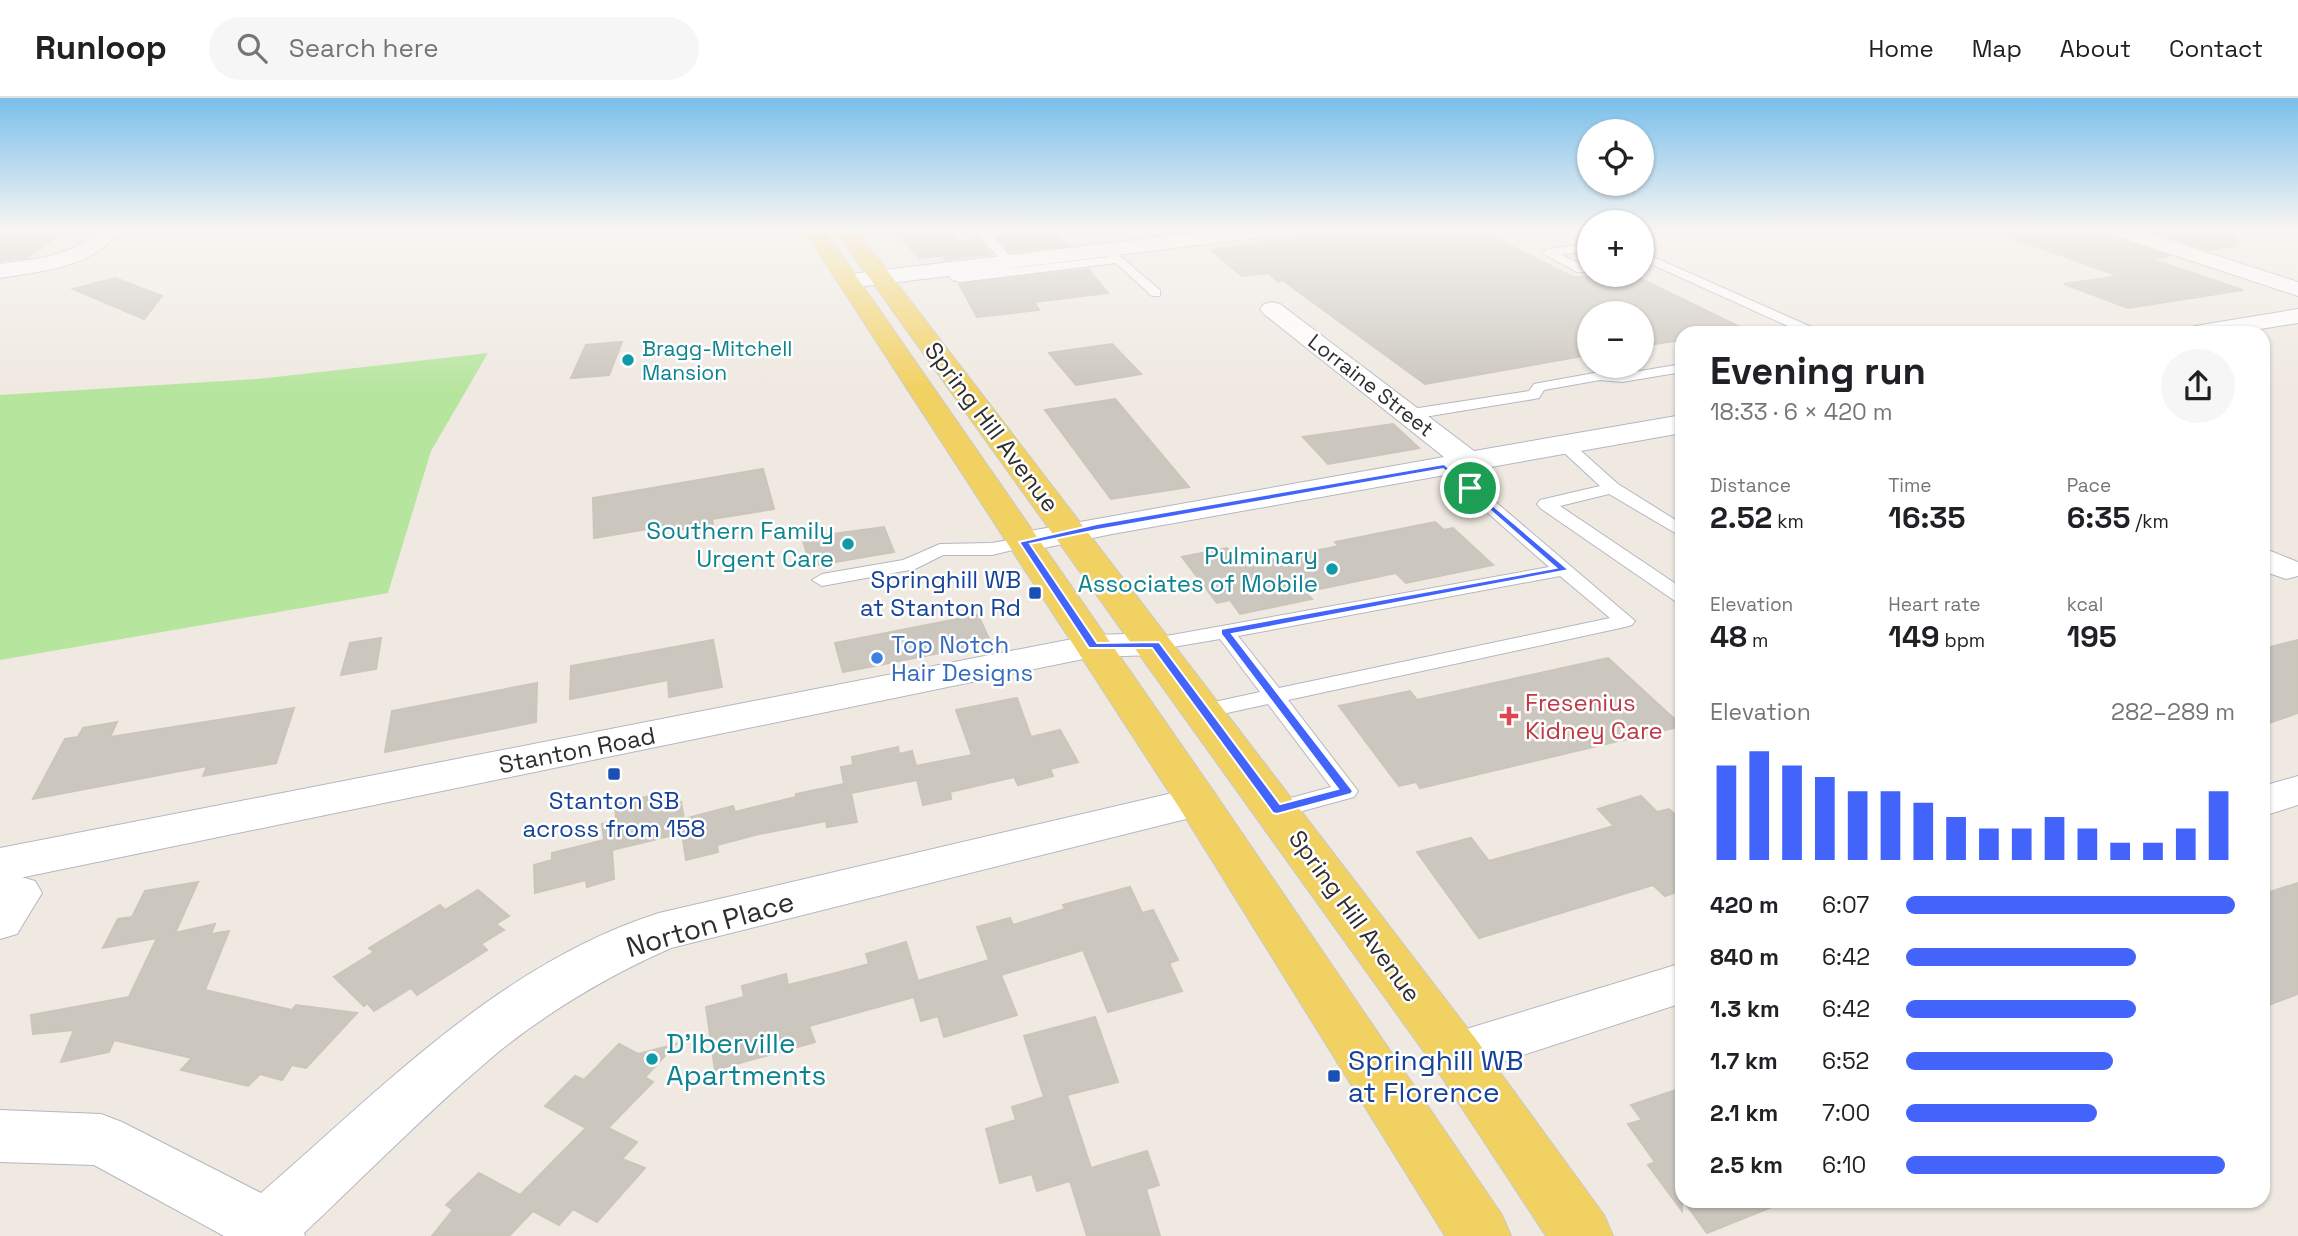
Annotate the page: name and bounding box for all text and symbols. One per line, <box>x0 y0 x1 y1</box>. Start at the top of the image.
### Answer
search box <box>209 17 699 80</box>
text: Runloop <box>35 27 167 69</box>
icon: search <box>233 29 271 67</box>
text: Search here <box>289 31 439 65</box>
text: Home <box>1868 33 1934 64</box>
text: Map <box>1972 33 2022 64</box>
text: About <box>2060 33 2131 64</box>
text: Contact <box>2169 33 2263 64</box>
map controls <box>1577 119 1654 378</box>
button: locate <box>1577 119 1654 196</box>
button: + <box>1577 210 1654 287</box>
button: − <box>1577 301 1654 378</box>
street label: Lorraine Street <box>1303 328 1439 442</box>
place label: Bragg-Mitchell Mansion <box>642 335 793 386</box>
street label: Spring Hill Avenue <box>918 336 1066 518</box>
text: Evening run <box>1710 347 1926 395</box>
button: share <box>2161 349 2235 423</box>
marker: Bragg-Mitchell Mansion <box>620 352 636 368</box>
text: 18:33 · 6 × 420 m <box>1710 397 1893 427</box>
pin <box>1440 458 1500 518</box>
icon: arrive <box>1451 469 1489 507</box>
text: Distance <box>1710 473 1791 498</box>
text: Time <box>1888 473 1932 498</box>
text: Pace <box>2067 473 2111 498</box>
text: 2.52 <box>1710 498 1772 537</box>
text: 16:35 <box>1888 498 1966 537</box>
text: 6:35 <box>2067 498 2130 537</box>
text: km <box>1772 509 1804 534</box>
text: /km <box>2130 509 2169 534</box>
place label: Southern Family Urgent Care <box>646 515 834 574</box>
marker: Southern Family Urgent Care <box>840 536 856 552</box>
place label: Pulminary Associates of Mobile <box>1078 540 1318 599</box>
marker: Pulminary Associates of Mobile <box>1324 561 1340 577</box>
place label: Springhill WB at Stanton Rd <box>860 564 1021 623</box>
marker: Springhill WB at Stanton Rd <box>1027 585 1043 601</box>
text: Elevation <box>1710 592 1793 617</box>
text: Heart rate <box>1888 592 1981 617</box>
text: kcal <box>2067 592 2103 617</box>
text: 48 <box>1710 617 1747 656</box>
text: 149 <box>1888 617 1940 656</box>
text: 195 <box>2067 617 2117 656</box>
text: m <box>1747 628 1768 653</box>
text: bpm <box>1940 628 1985 653</box>
place label: Top Notch Hair Designs <box>891 629 1033 688</box>
marker: Top Notch Hair Designs <box>869 650 885 666</box>
place label: Fresenius Kidney Care <box>1525 687 1663 746</box>
text: Elevation <box>1710 697 1811 727</box>
text: 282–289 m <box>2111 697 2235 727</box>
marker: Fresenius Kidney Care <box>1499 706 1519 726</box>
street label: Stanton Road <box>496 720 658 780</box>
marker: Stanton SB across from 158 <box>606 766 622 782</box>
place label: Stanton SB across from 158 <box>523 785 705 844</box>
street label: Spring Hill Avenue <box>1282 824 1428 1008</box>
street label: Norton Place <box>622 883 798 965</box>
text: 420 m <box>1710 890 1779 920</box>
text: 6:07 <box>1822 890 1869 920</box>
text: 840 m <box>1710 942 1779 972</box>
text: 6:42 <box>1822 942 1870 972</box>
text: 1.3 km <box>1710 994 1780 1024</box>
text: 6:42 <box>1822 994 1870 1024</box>
place label: D'Iberville Apartments <box>666 1025 826 1093</box>
place label: Springhill WB at Florence <box>1348 1042 1524 1110</box>
text: 1.7 km <box>1710 1046 1778 1076</box>
text: 6:52 <box>1822 1046 1869 1076</box>
marker: D'Iberville Apartments <box>644 1051 660 1067</box>
marker: Springhill WB at Florence <box>1326 1068 1342 1084</box>
text: 2.1 km <box>1710 1098 1778 1128</box>
text: 7:00 <box>1822 1098 1870 1128</box>
text: 2.5 km <box>1710 1150 1783 1180</box>
text: 6:10 <box>1822 1150 1866 1180</box>

